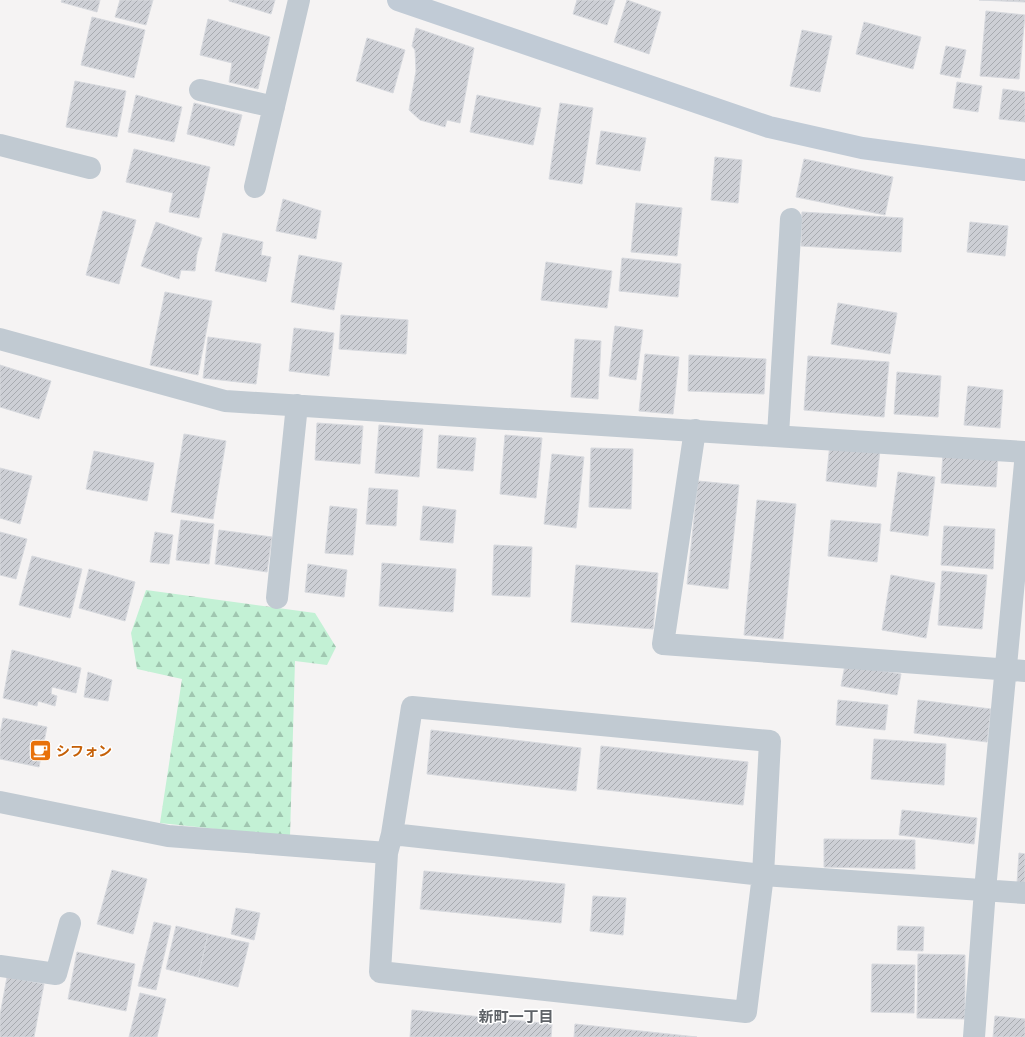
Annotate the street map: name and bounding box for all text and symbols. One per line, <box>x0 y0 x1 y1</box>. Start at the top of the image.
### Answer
cafe icon: シフォン <box>28 738 54 764</box>
place label: シフォン <box>56 743 112 759</box>
district label: 新町一丁目 <box>478 1008 554 1026</box>

